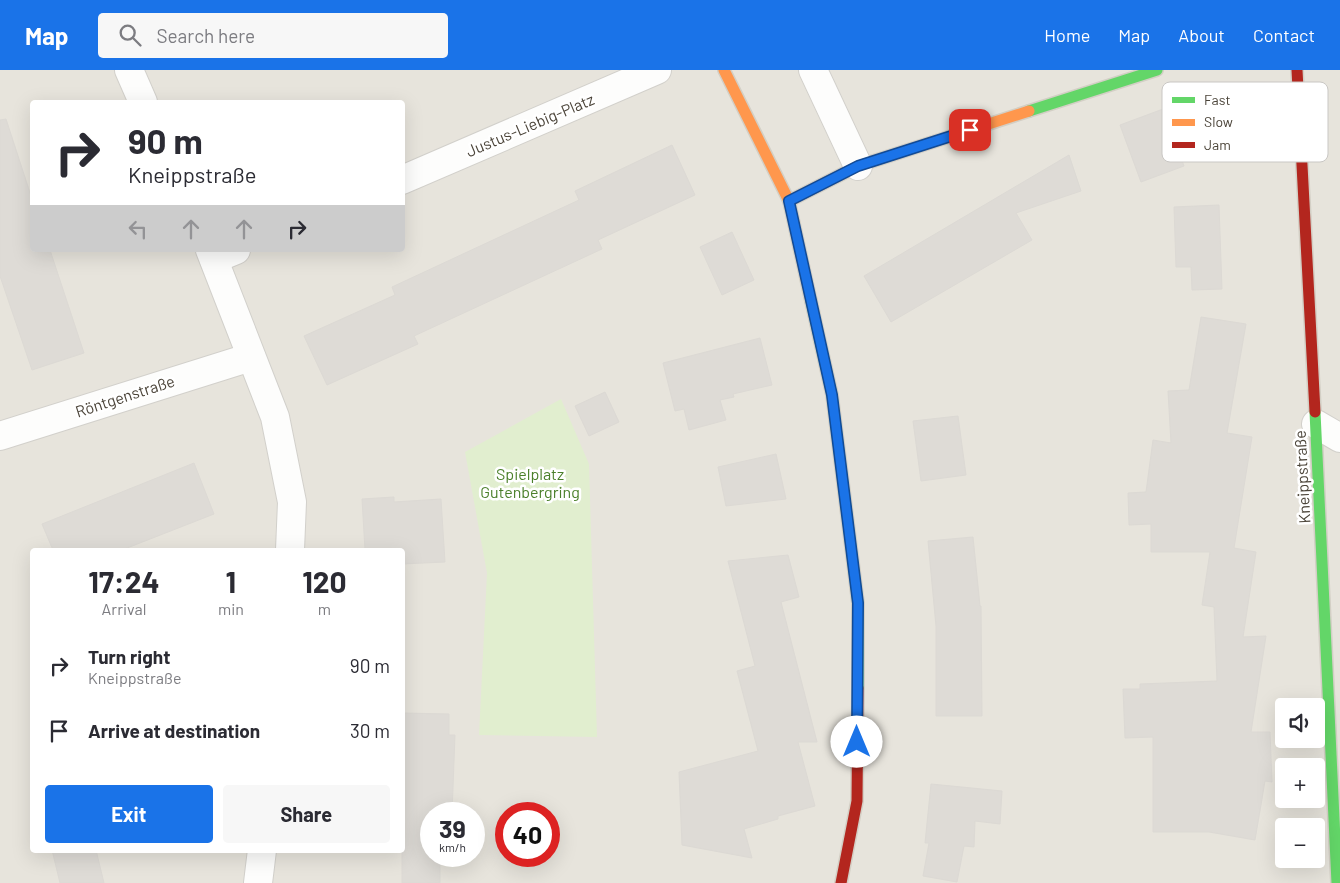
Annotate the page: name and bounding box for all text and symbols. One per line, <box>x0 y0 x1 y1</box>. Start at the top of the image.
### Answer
search box <box>98 13 448 58</box>
text: Map <box>25 21 68 50</box>
icon: search <box>116 21 144 49</box>
text: Search here <box>156 24 255 47</box>
text: Home <box>1044 24 1090 46</box>
text: Map <box>1118 24 1150 46</box>
text: About <box>1178 24 1225 46</box>
text: Contact <box>1253 24 1315 46</box>
legend <box>1162 82 1328 162</box>
street label: Justus-Liebig-Platz <box>463 89 597 160</box>
text: Fast <box>1204 91 1230 108</box>
pin <box>949 109 991 151</box>
text: Slow <box>1204 113 1233 130</box>
icon: arrive <box>956 116 984 144</box>
text: 90 m <box>128 119 203 161</box>
icon: right <box>45 120 110 185</box>
text: Jam <box>1204 136 1231 153</box>
text: Kneippstraße <box>128 161 257 187</box>
icon: left <box>124 215 152 243</box>
icon: ahead <box>177 215 205 243</box>
icon: ahead <box>230 215 258 243</box>
icon: right <box>283 215 311 243</box>
street label: Röntgenstraße <box>73 371 177 421</box>
street label: Kneippstraße <box>1290 430 1313 524</box>
park label: Spielplatz Gutenbergring <box>480 464 580 501</box>
text: 17:24 <box>88 563 160 599</box>
text: 1 <box>226 563 236 599</box>
text: 120 <box>302 563 347 599</box>
text: Arrival <box>102 599 146 618</box>
text: min <box>218 599 244 618</box>
text: m <box>318 599 331 618</box>
text: Turn right <box>88 645 170 668</box>
icon: right <box>45 652 73 680</box>
text: 90 m <box>350 654 390 677</box>
text: Kneippstraße <box>88 668 181 687</box>
map controls <box>1275 698 1325 868</box>
button: sound <box>1275 698 1325 748</box>
position arrow <box>830 715 882 767</box>
icon: arrive <box>45 717 73 745</box>
text: Arrive at destination <box>88 719 260 742</box>
text: 30 m <box>350 719 390 742</box>
button: + <box>1275 758 1325 808</box>
button: Exit <box>45 785 213 843</box>
button: Share <box>223 785 390 843</box>
speed limit sign: 40 <box>495 802 560 867</box>
text: 39 <box>439 813 466 843</box>
button: − <box>1275 818 1325 868</box>
text: km/h <box>439 840 466 854</box>

